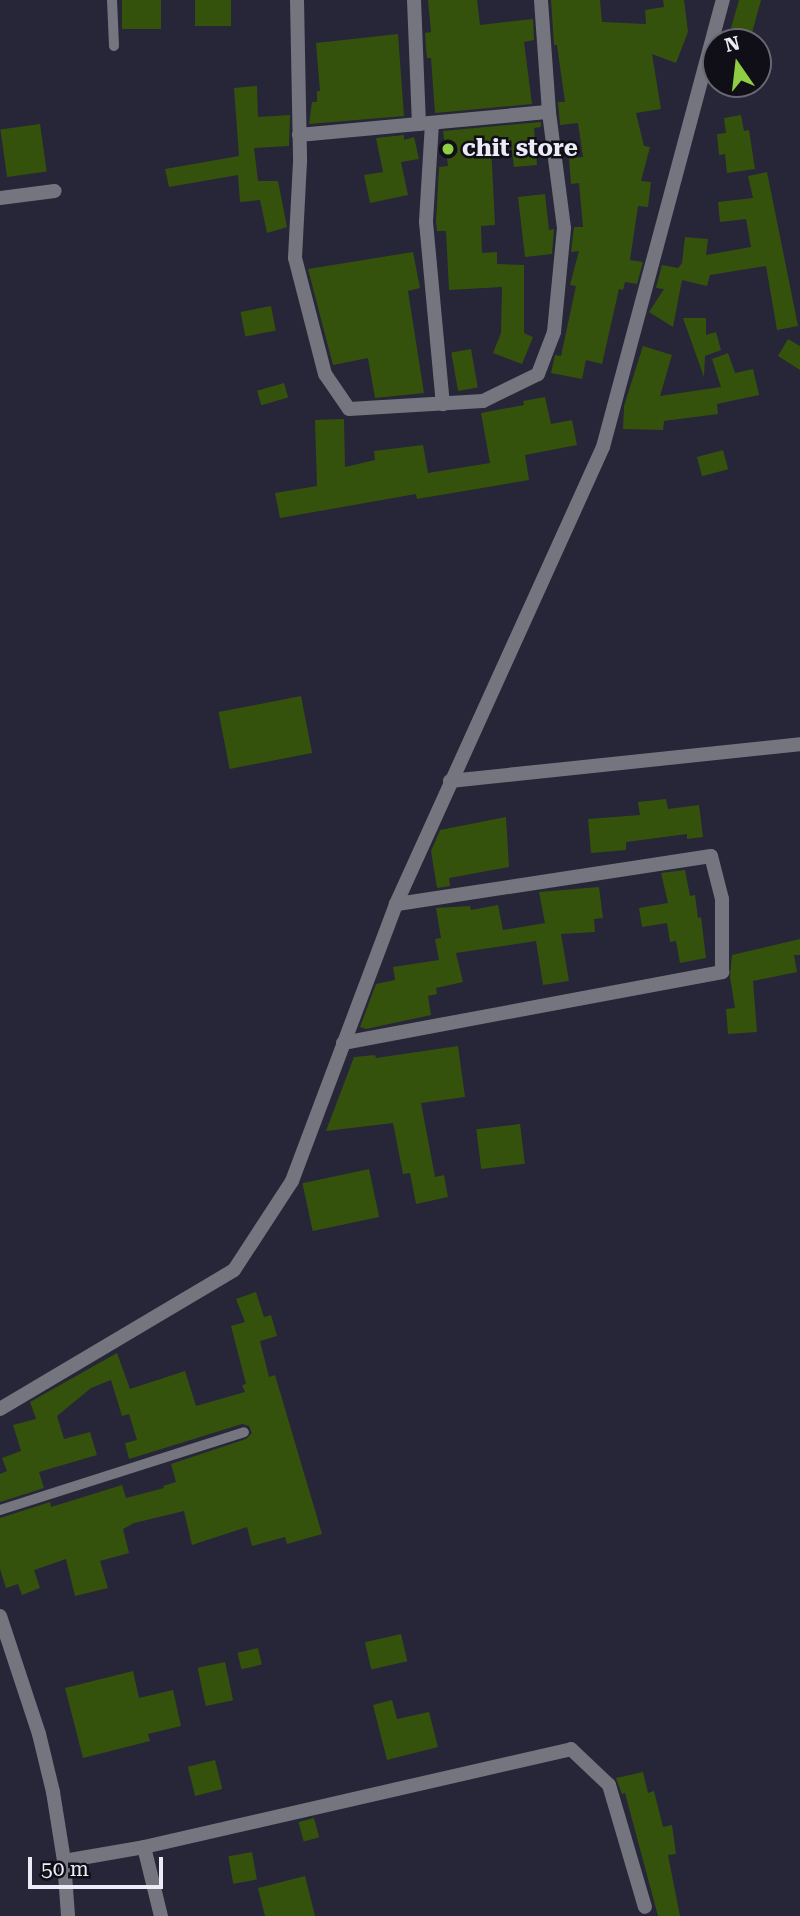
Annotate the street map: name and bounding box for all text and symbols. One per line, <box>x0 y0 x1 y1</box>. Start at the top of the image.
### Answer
north arrow <box>702 28 772 98</box>
text: N <box>722 31 742 57</box>
place label: chit store <box>462 135 578 163</box>
marker: chit store <box>440 141 456 157</box>
scale bar <box>32 1842 166 1886</box>
text: 50 m <box>41 1857 89 1881</box>

